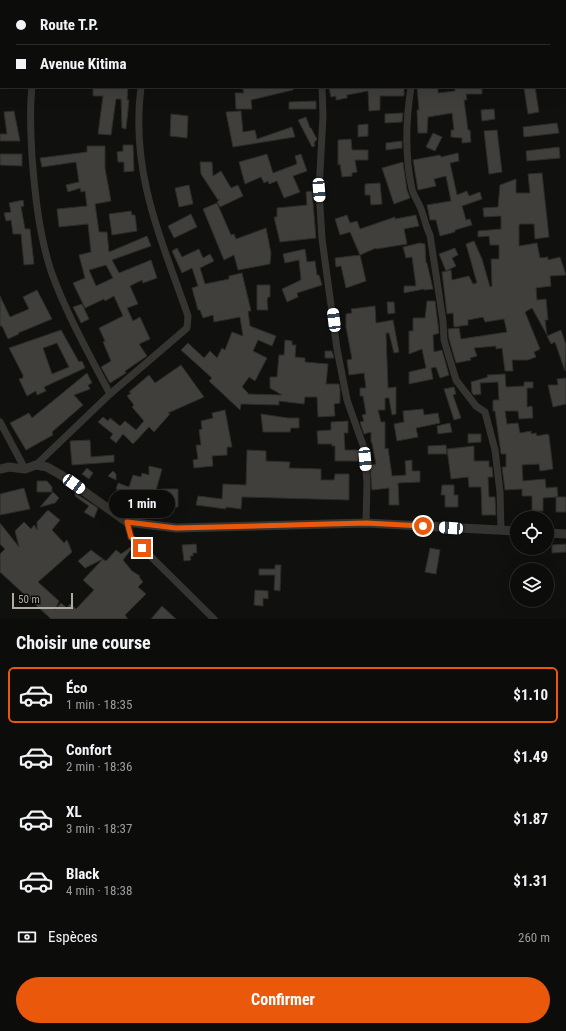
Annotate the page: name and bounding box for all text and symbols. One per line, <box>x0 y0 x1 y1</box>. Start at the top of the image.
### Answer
text: Route T.P. <box>40 16 99 34</box>
text: Avenue Kitima <box>40 55 126 73</box>
car <box>312 178 326 202</box>
car <box>327 307 341 333</box>
car <box>358 447 372 471</box>
car <box>61 472 87 496</box>
callout: 1 min <box>109 490 175 518</box>
text: 1 min <box>128 496 156 511</box>
map controls <box>510 511 554 607</box>
button: locate <box>510 511 554 555</box>
route start <box>414 517 432 535</box>
car <box>439 521 463 535</box>
route end <box>133 539 151 557</box>
button: layers <box>510 563 554 607</box>
scale bar <box>12 591 73 610</box>
text: 50 m <box>18 593 40 606</box>
text: Choisir une course <box>16 632 151 653</box>
icon: car <box>18 677 54 713</box>
text: Éco <box>66 679 88 697</box>
text: $1.10 <box>513 686 548 704</box>
text: 1 min · 18:35 <box>66 697 132 712</box>
icon: car <box>18 739 54 775</box>
text: Confort <box>66 741 112 759</box>
text: $1.49 <box>513 748 548 766</box>
text: 2 min · 18:36 <box>66 759 132 774</box>
icon: car <box>18 801 54 837</box>
text: XL <box>66 803 82 821</box>
text: $1.87 <box>513 810 548 828</box>
text: 3 min · 18:37 <box>66 821 132 836</box>
icon: car <box>18 863 54 899</box>
text: Black <box>66 865 99 883</box>
text: $1.31 <box>513 872 548 890</box>
text: 4 min · 18:38 <box>66 883 132 898</box>
icon: cash <box>16 926 38 948</box>
text: Espèces <box>48 928 98 946</box>
text: 260 m <box>518 930 550 945</box>
button: Confirmer <box>16 977 550 1023</box>

